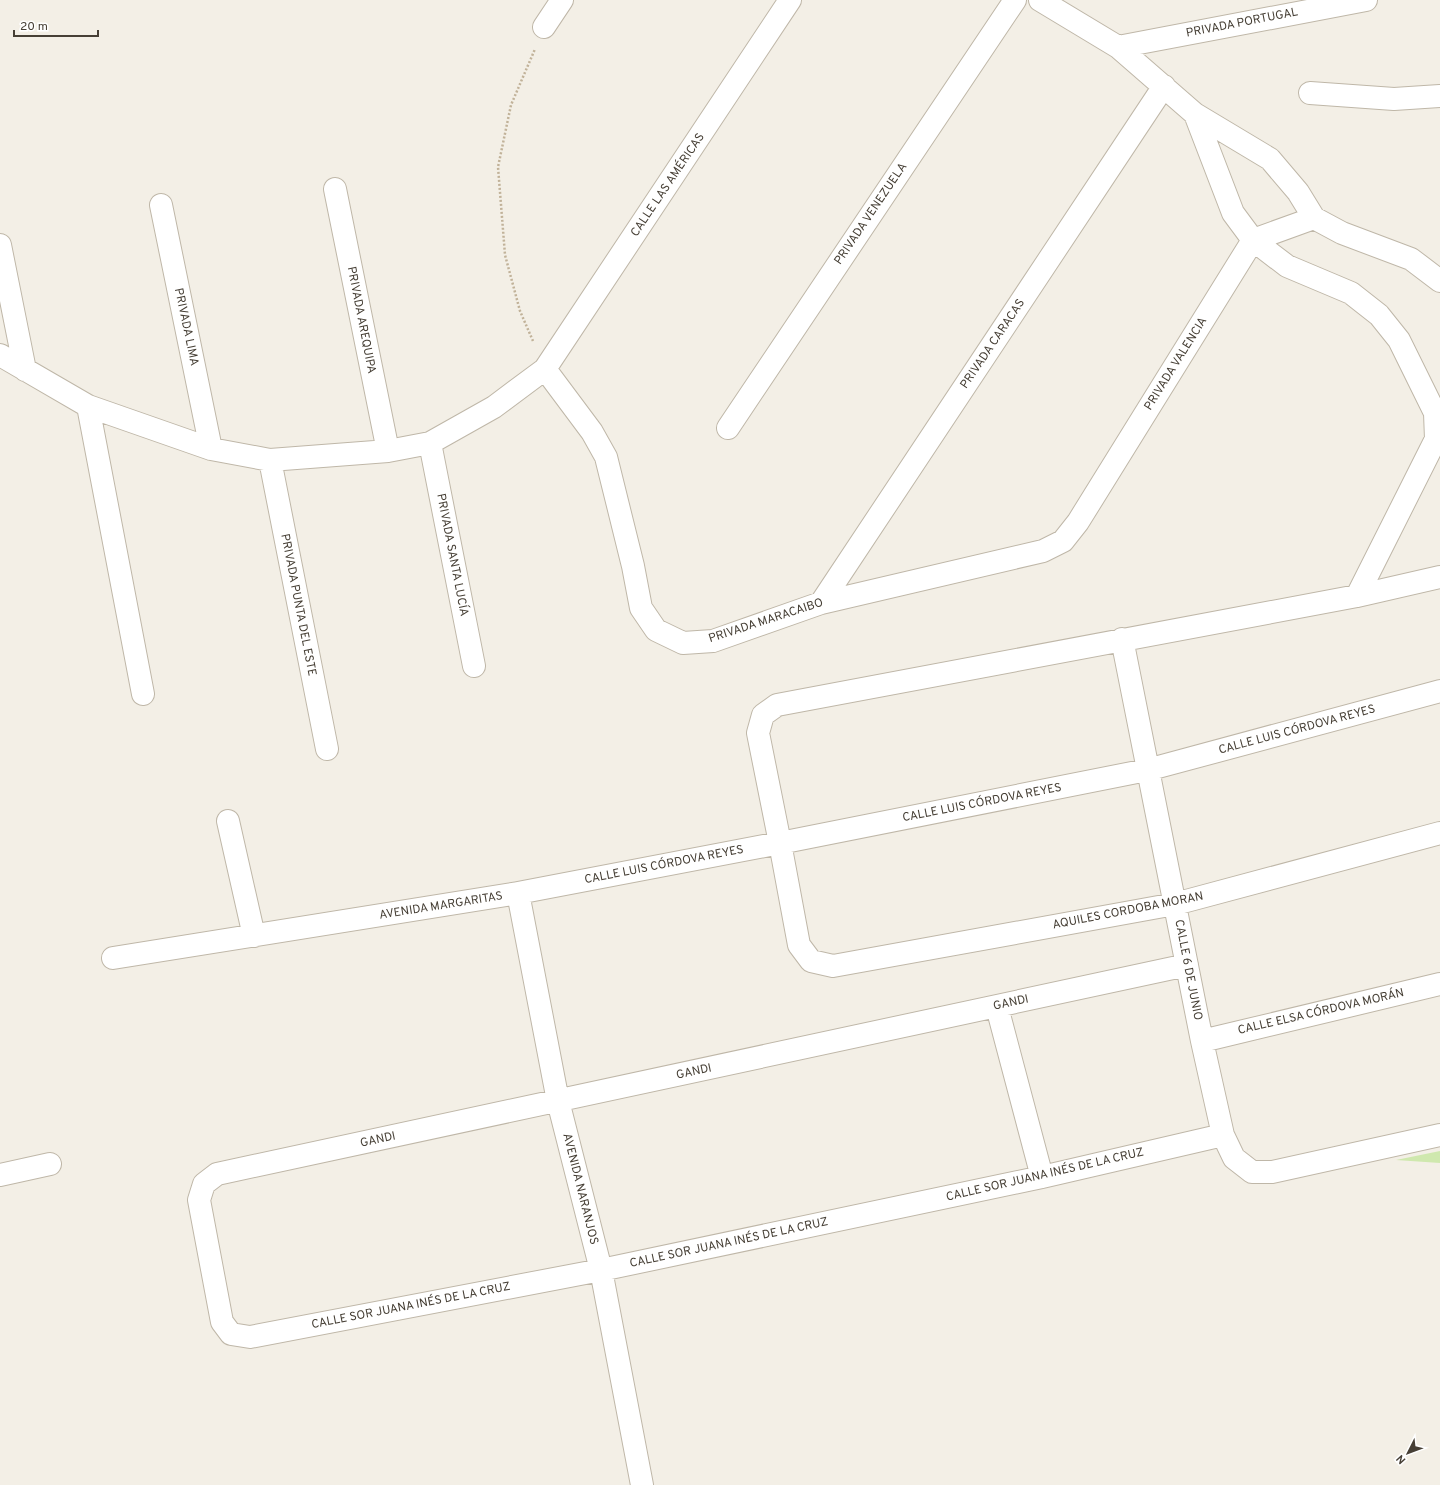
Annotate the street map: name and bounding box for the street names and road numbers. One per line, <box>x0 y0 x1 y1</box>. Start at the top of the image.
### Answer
street label: PRIVADA PORTUGAL <box>1185 4 1300 42</box>
street label: CALLE LAS AMÉRICAS <box>627 130 709 240</box>
street label: PRIVADA VENEZUELA <box>831 160 911 268</box>
street label: PRIVADA AREQUIPA <box>343 265 379 375</box>
street label: PRIVADA LIMA <box>170 287 202 367</box>
street label: PRIVADA CARACAS <box>957 296 1029 392</box>
street label: PRIVADA VALENCIA <box>1141 314 1211 414</box>
street label: PRIVADA SANTA LUCÍA <box>432 492 472 618</box>
street label: PRIVADA PUNTA DEL ESTE <box>276 532 320 678</box>
street label: PRIVADA MARACAIBO <box>707 595 825 647</box>
street label: CALLE LUIS CÓRDOVA REYES <box>1217 701 1377 759</box>
street label: CALLE LUIS CÓRDOVA REYES <box>901 780 1063 826</box>
street label: CALLE LUIS CÓRDOVA REYES <box>583 842 745 888</box>
street label: AVENIDA MARGARITAS <box>378 888 504 924</box>
street label: AQUILES CORDOBA MORAN <box>1051 889 1205 933</box>
street label: CALLE 6 DE JUNIO <box>1170 918 1206 1022</box>
street label: CALLE ELSA CÓRDOVA MORÁN <box>1236 985 1406 1039</box>
street label: GANDI <box>992 991 1030 1015</box>
street label: GANDI <box>675 1060 713 1084</box>
street label: GANDI <box>359 1128 397 1152</box>
street label: AVENIDA NARANJOS <box>558 1132 602 1246</box>
street label: CALLE SOR JUANA INÉS DE LA CRUZ <box>945 1144 1145 1206</box>
street label: CALLE SOR JUANA INÉS DE LA CRUZ <box>628 1214 830 1272</box>
street label: CALLE SOR JUANA INÉS DE LA CRUZ <box>310 1279 512 1333</box>

